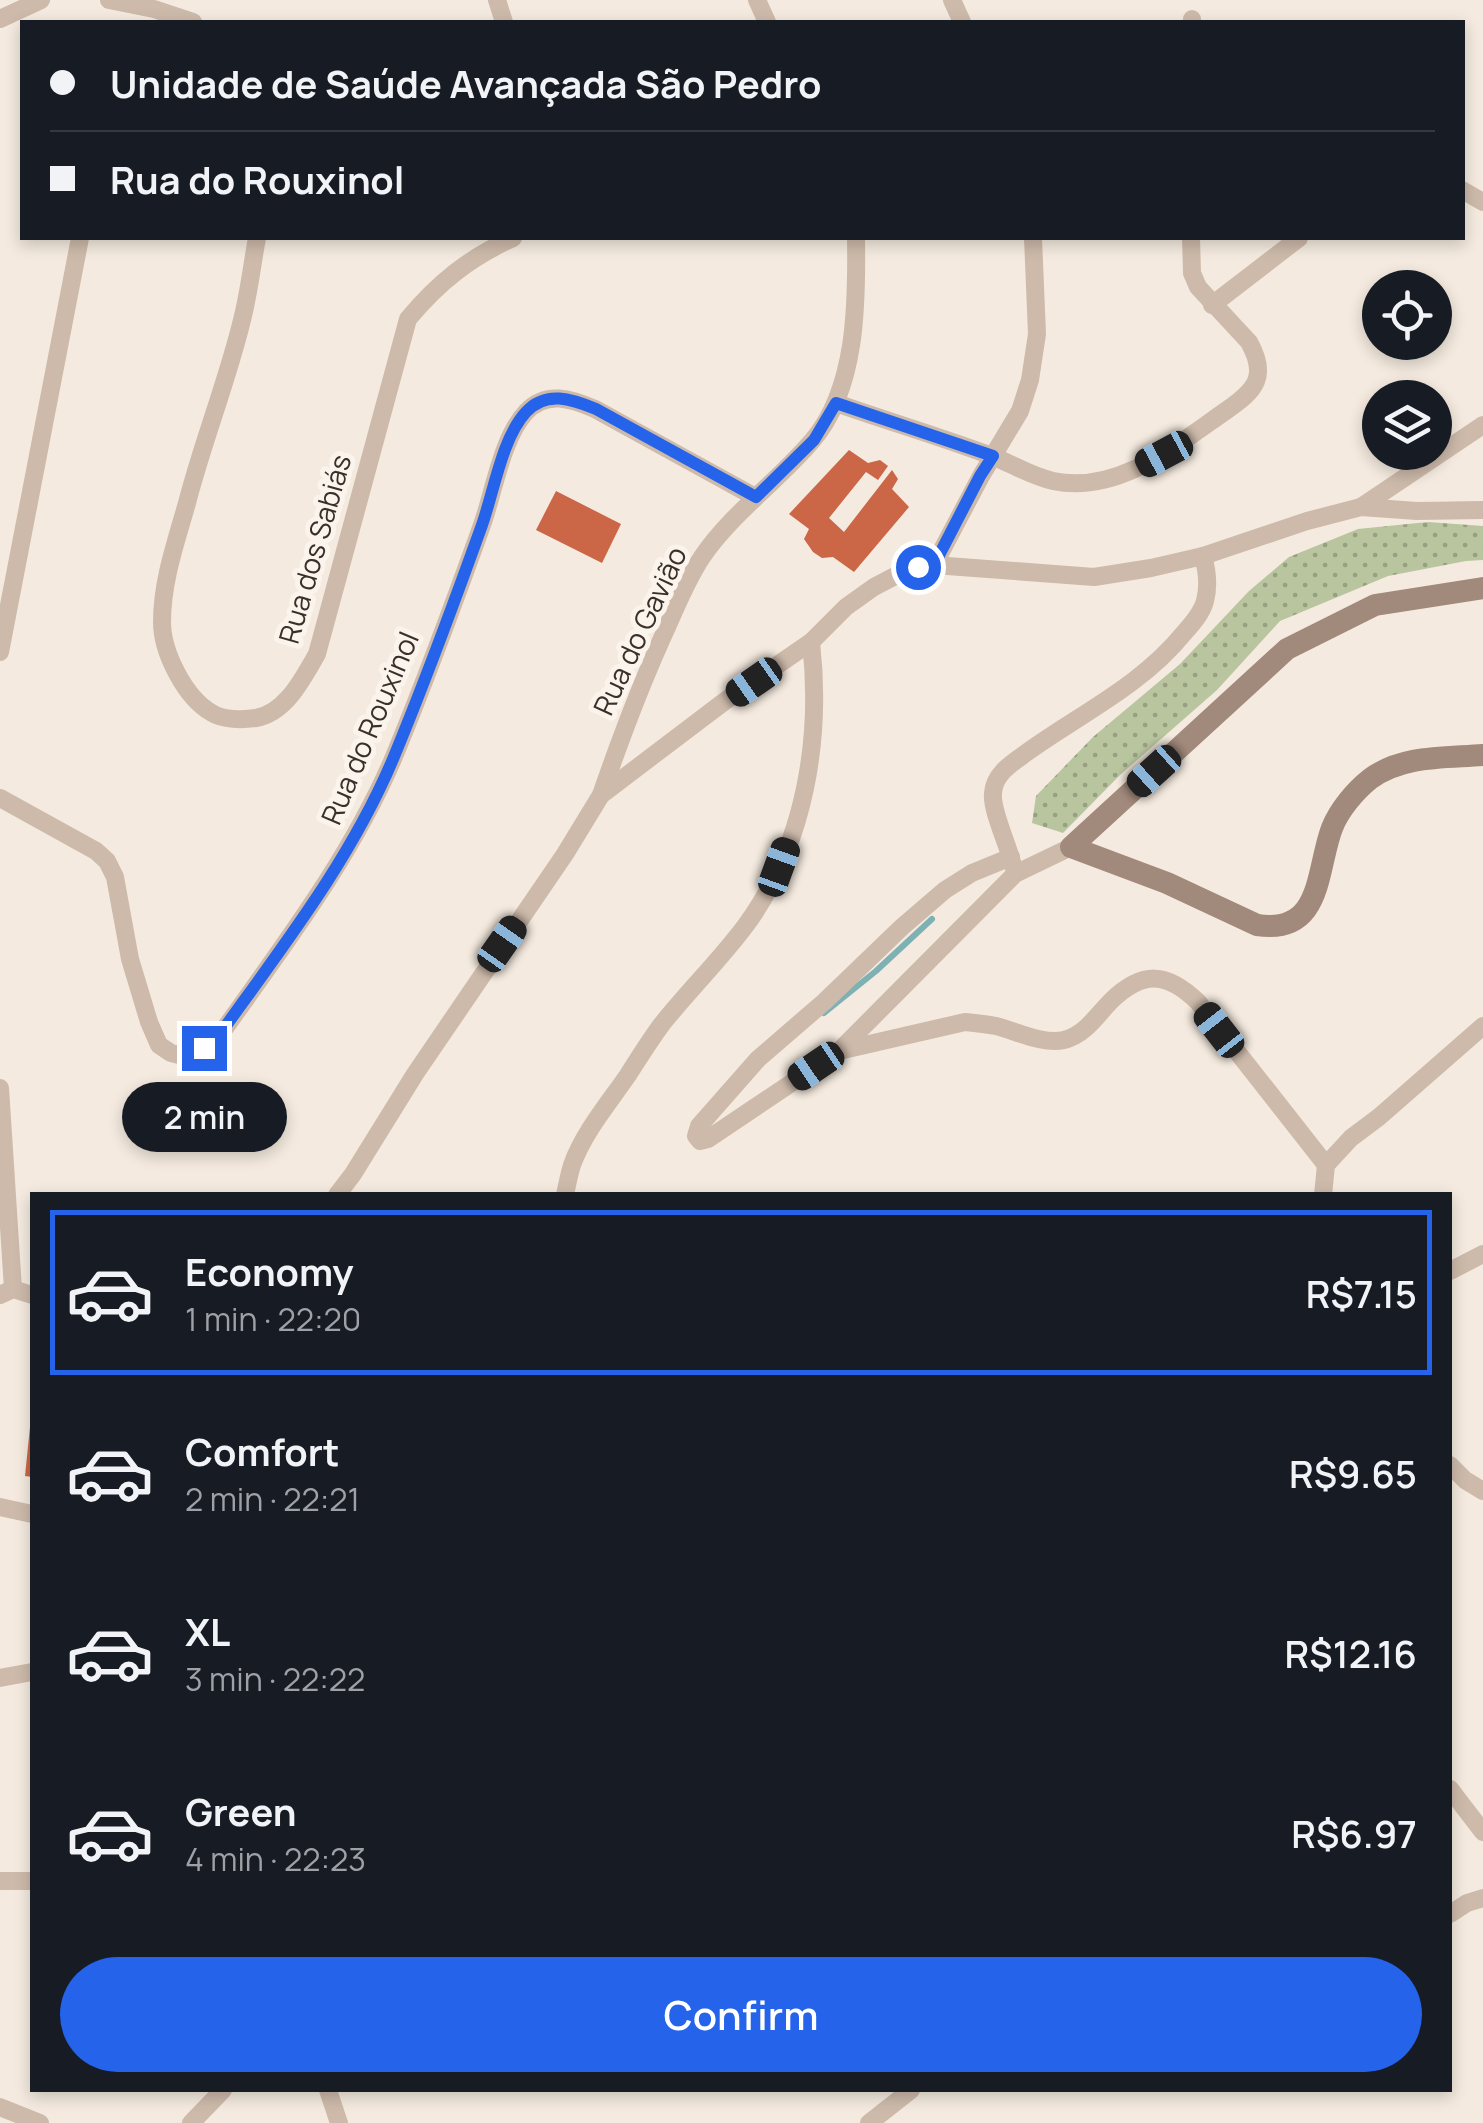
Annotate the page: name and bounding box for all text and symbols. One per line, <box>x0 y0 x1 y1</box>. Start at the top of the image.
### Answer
text: Unidade de Saúde Avançada São Pedro <box>110 57 822 109</box>
text: Rua do Rouxinol <box>110 153 405 205</box>
map controls <box>1362 270 1452 470</box>
button: locate <box>1362 270 1452 360</box>
button: layers <box>1362 380 1452 470</box>
car <box>1130 427 1198 481</box>
street label: Rua dos Sabiás <box>269 450 359 648</box>
street label: Rua do Gavião <box>583 540 695 721</box>
route start <box>896 545 941 590</box>
street label: Rua do Rouxinol <box>311 625 427 830</box>
car <box>721 653 787 711</box>
car <box>1122 740 1186 802</box>
car <box>755 834 803 900</box>
car <box>473 911 531 977</box>
car <box>1189 997 1249 1063</box>
route end <box>182 1026 227 1071</box>
car <box>783 1037 849 1095</box>
callout: 2 min <box>121 1083 286 1153</box>
text: 2 min <box>164 1095 245 1139</box>
text: Economy <box>185 1245 354 1297</box>
icon: car <box>65 1248 155 1338</box>
text: R$7.15 <box>1306 1267 1417 1319</box>
text: 1 min · 22:20 <box>185 1297 361 1341</box>
text: Comfort <box>185 1425 339 1477</box>
icon: car <box>65 1428 155 1518</box>
text: R$9.65 <box>1289 1447 1417 1499</box>
text: 2 min · 22:21 <box>185 1477 360 1521</box>
text: XL <box>185 1605 230 1657</box>
icon: car <box>65 1608 155 1698</box>
text: R$12.16 <box>1285 1627 1417 1679</box>
text: 3 min · 22:22 <box>185 1657 365 1701</box>
text: Green <box>185 1785 297 1837</box>
icon: car <box>65 1788 155 1878</box>
text: R$6.97 <box>1291 1807 1417 1859</box>
text: 4 min · 22:23 <box>185 1837 366 1881</box>
button: Confirm <box>60 1957 1422 2072</box>

